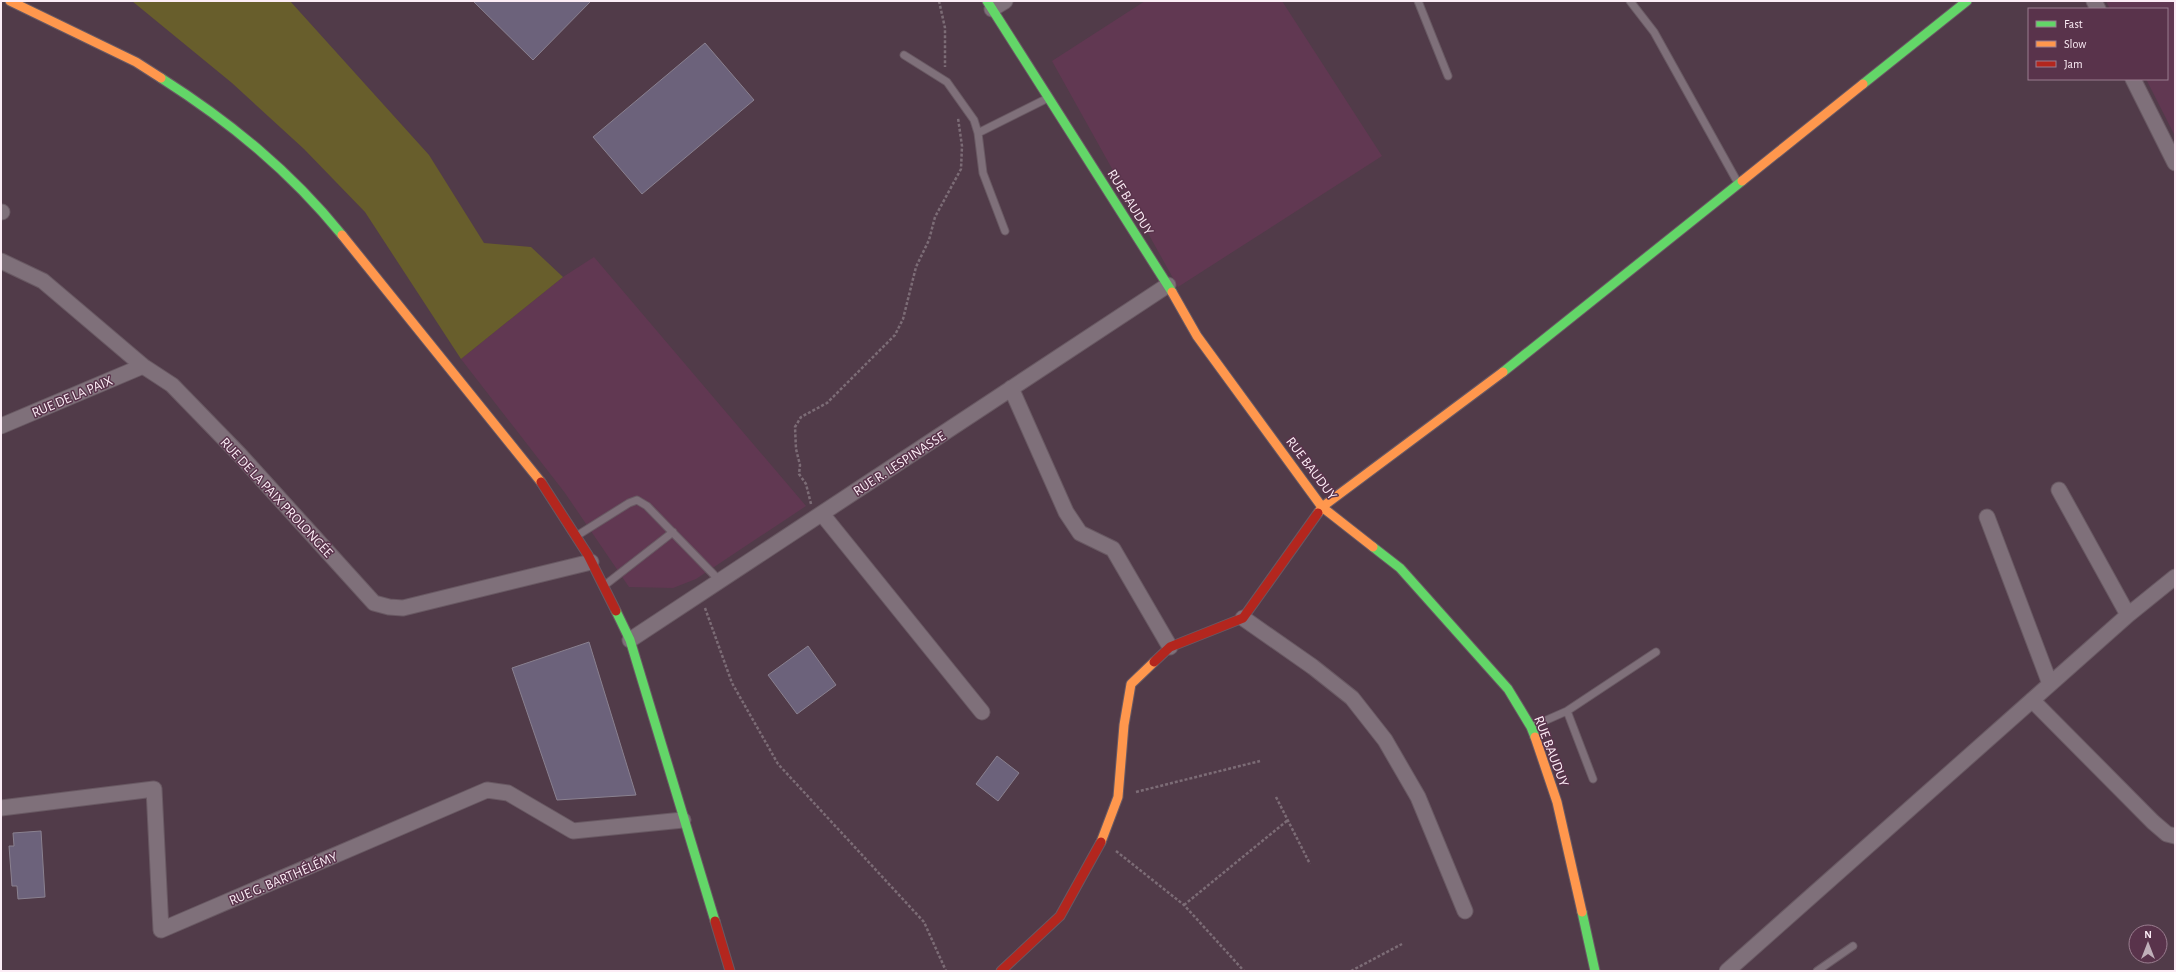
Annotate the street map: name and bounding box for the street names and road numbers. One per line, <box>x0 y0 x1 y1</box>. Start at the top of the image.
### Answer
street label: RUE BAUDUY <box>1104 167 1156 238</box>
street label: RUE DE LA PAIX <box>30 374 115 420</box>
street label: RUE R. LESPINASSE <box>851 429 948 499</box>
street label: RUE DE LA PAIX PROLONGÉE <box>217 433 338 560</box>
street label: RUE BAUDUY <box>1283 435 1340 503</box>
street label: RUE BAUDUY <box>1531 714 1571 789</box>
street label: RUE G. BARTHÉLÉMY <box>226 847 340 908</box>

